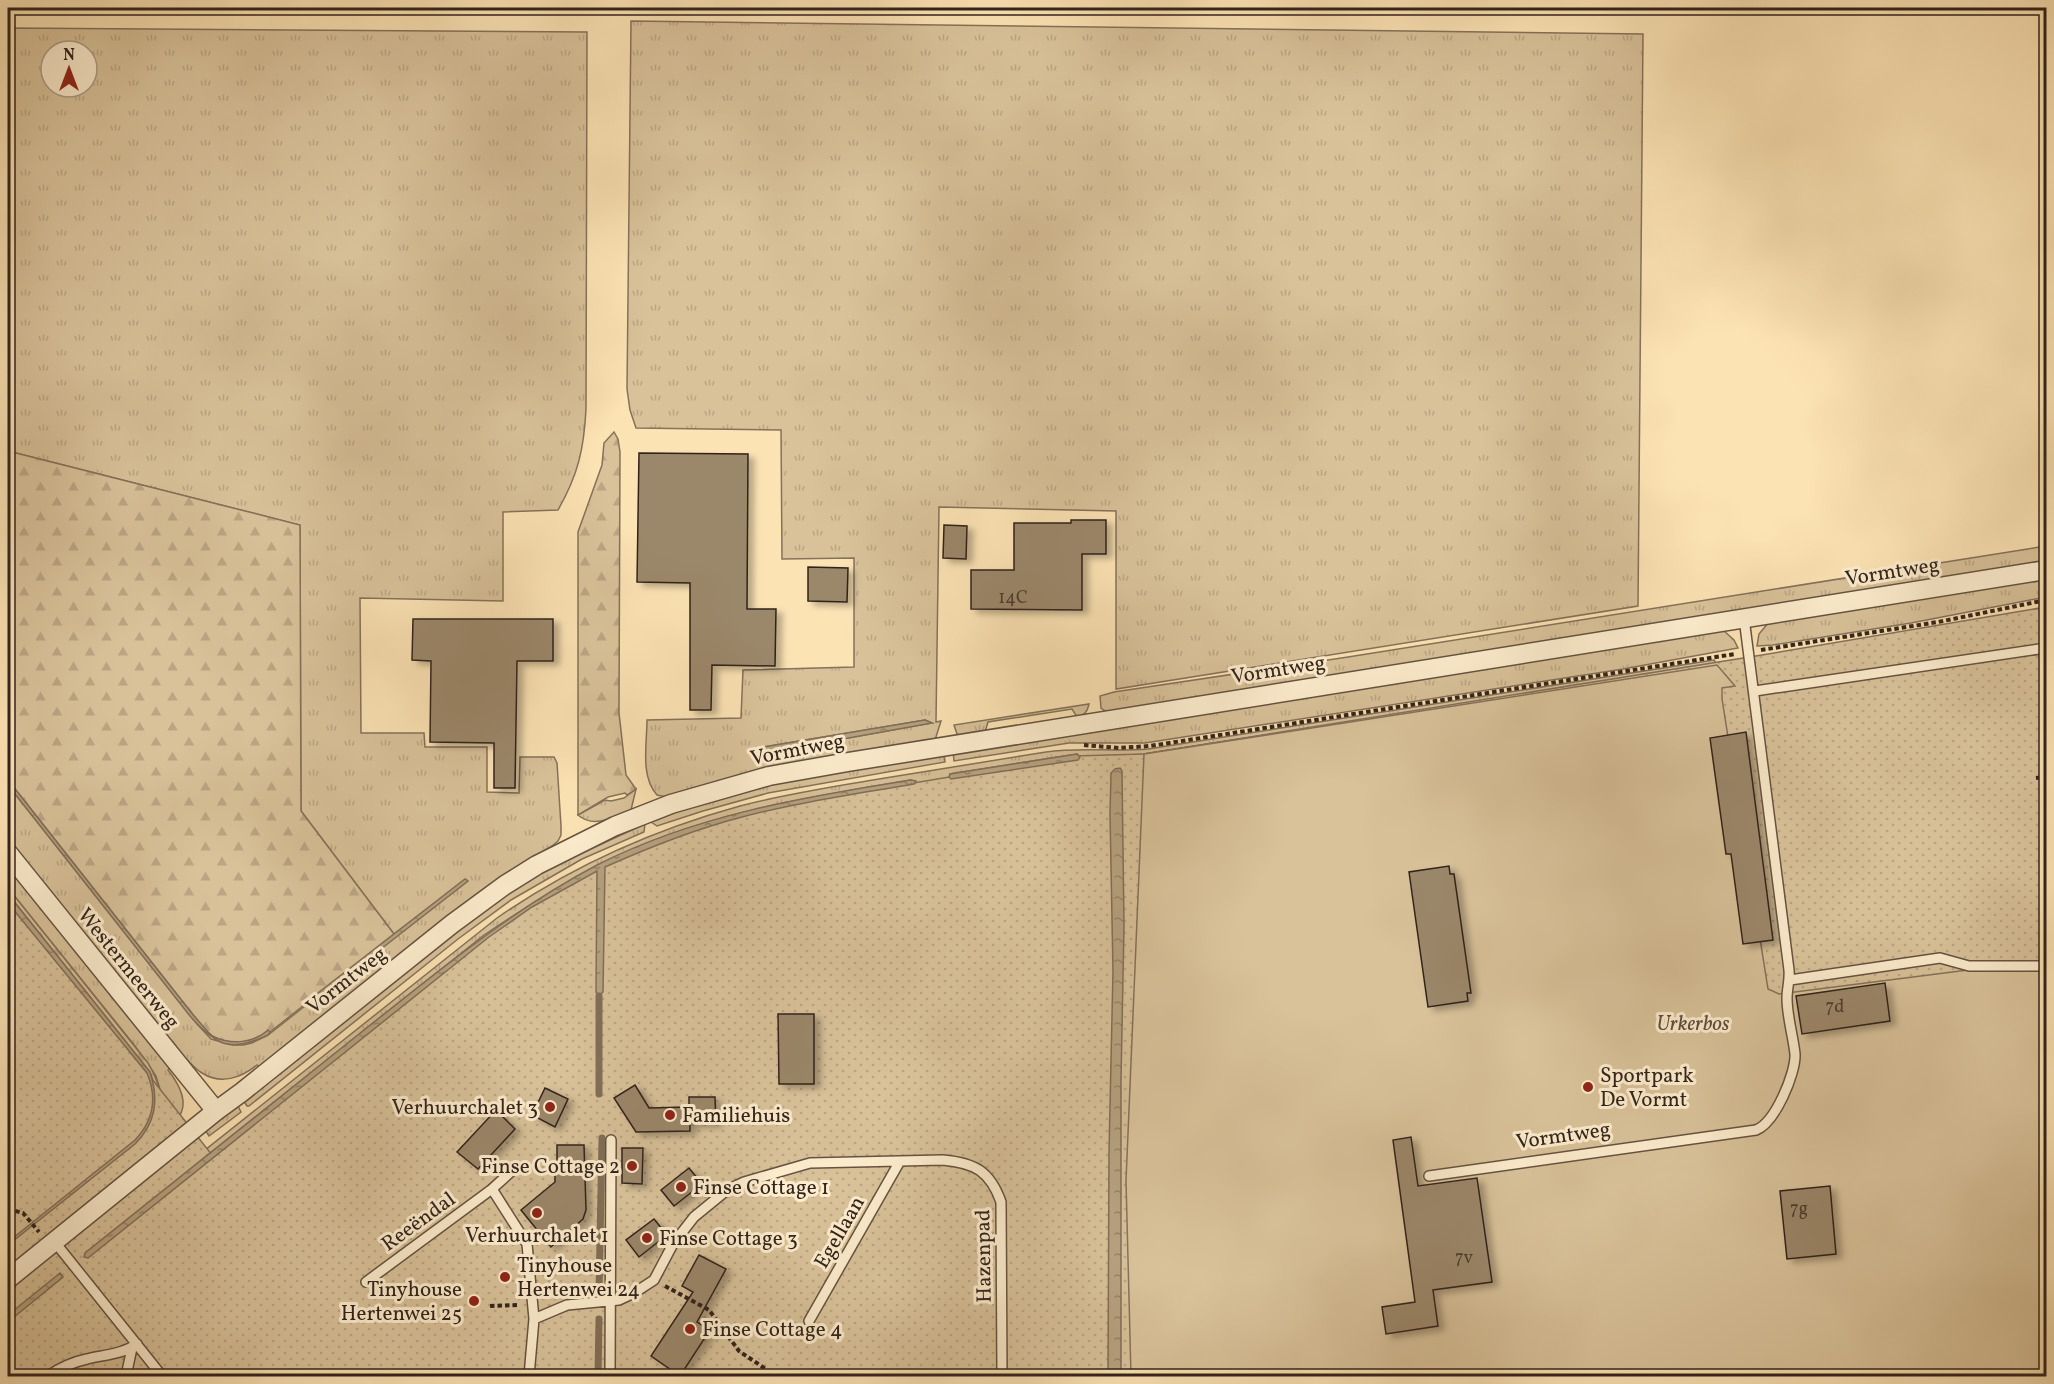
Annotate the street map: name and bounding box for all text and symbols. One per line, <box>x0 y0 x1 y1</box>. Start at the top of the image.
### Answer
north arrow <box>39 39 99 99</box>
text: N <box>63 45 75 67</box>
street label: Vormtweg <box>1843 551 1941 594</box>
house number: 14C <box>998 586 1028 611</box>
street label: Vormtweg <box>1229 649 1327 692</box>
street label: Vormtweg <box>748 727 847 774</box>
street label: Westermeerweg <box>70 902 186 1036</box>
street label: Vormtweg <box>301 940 393 1022</box>
house number: 7d <box>1826 995 1844 1020</box>
park label: Urkerbos <box>1656 1010 1730 1039</box>
place label: Sportpark De Vormt <box>1600 1062 1694 1115</box>
marker: Sportpark De Vormt <box>1581 1080 1595 1094</box>
place label: Verhuurchalet 3 <box>391 1094 538 1123</box>
marker: Verhuurchalet 3 <box>543 1100 557 1114</box>
place label: Familiehuis <box>682 1102 790 1131</box>
marker: Familiehuis <box>663 1108 677 1122</box>
street label: Vormtweg <box>1514 1116 1612 1157</box>
place label: Finse Cottage 2 <box>481 1153 620 1182</box>
marker: Finse Cottage 2 <box>625 1159 639 1173</box>
place label: Finse Cottage 1 <box>693 1174 829 1203</box>
marker: Finse Cottage 1 <box>674 1180 688 1194</box>
street label: Reeëndal <box>376 1186 462 1259</box>
street label: Egellaan <box>808 1191 873 1274</box>
house number: 7g <box>1790 1197 1808 1222</box>
marker: Verhuurchalet 1 <box>530 1206 544 1220</box>
street label: Hazenpad <box>969 1209 1000 1303</box>
place label: Verhuurchalet 1 <box>465 1222 609 1251</box>
place label: Finse Cottage 3 <box>659 1225 798 1254</box>
marker: Finse Cottage 3 <box>640 1231 654 1245</box>
house number: 7v <box>1455 1246 1474 1271</box>
place label: Tinyhouse Hertenwei 24 <box>517 1252 640 1305</box>
marker: Tinyhouse Hertenwei 24 <box>498 1270 512 1284</box>
place label: Tinyhouse Hertenwei 25 <box>341 1276 462 1329</box>
marker: Tinyhouse Hertenwei 25 <box>467 1294 481 1308</box>
place label: Finse Cottage 4 <box>702 1316 842 1345</box>
marker: Finse Cottage 4 <box>683 1322 697 1336</box>

